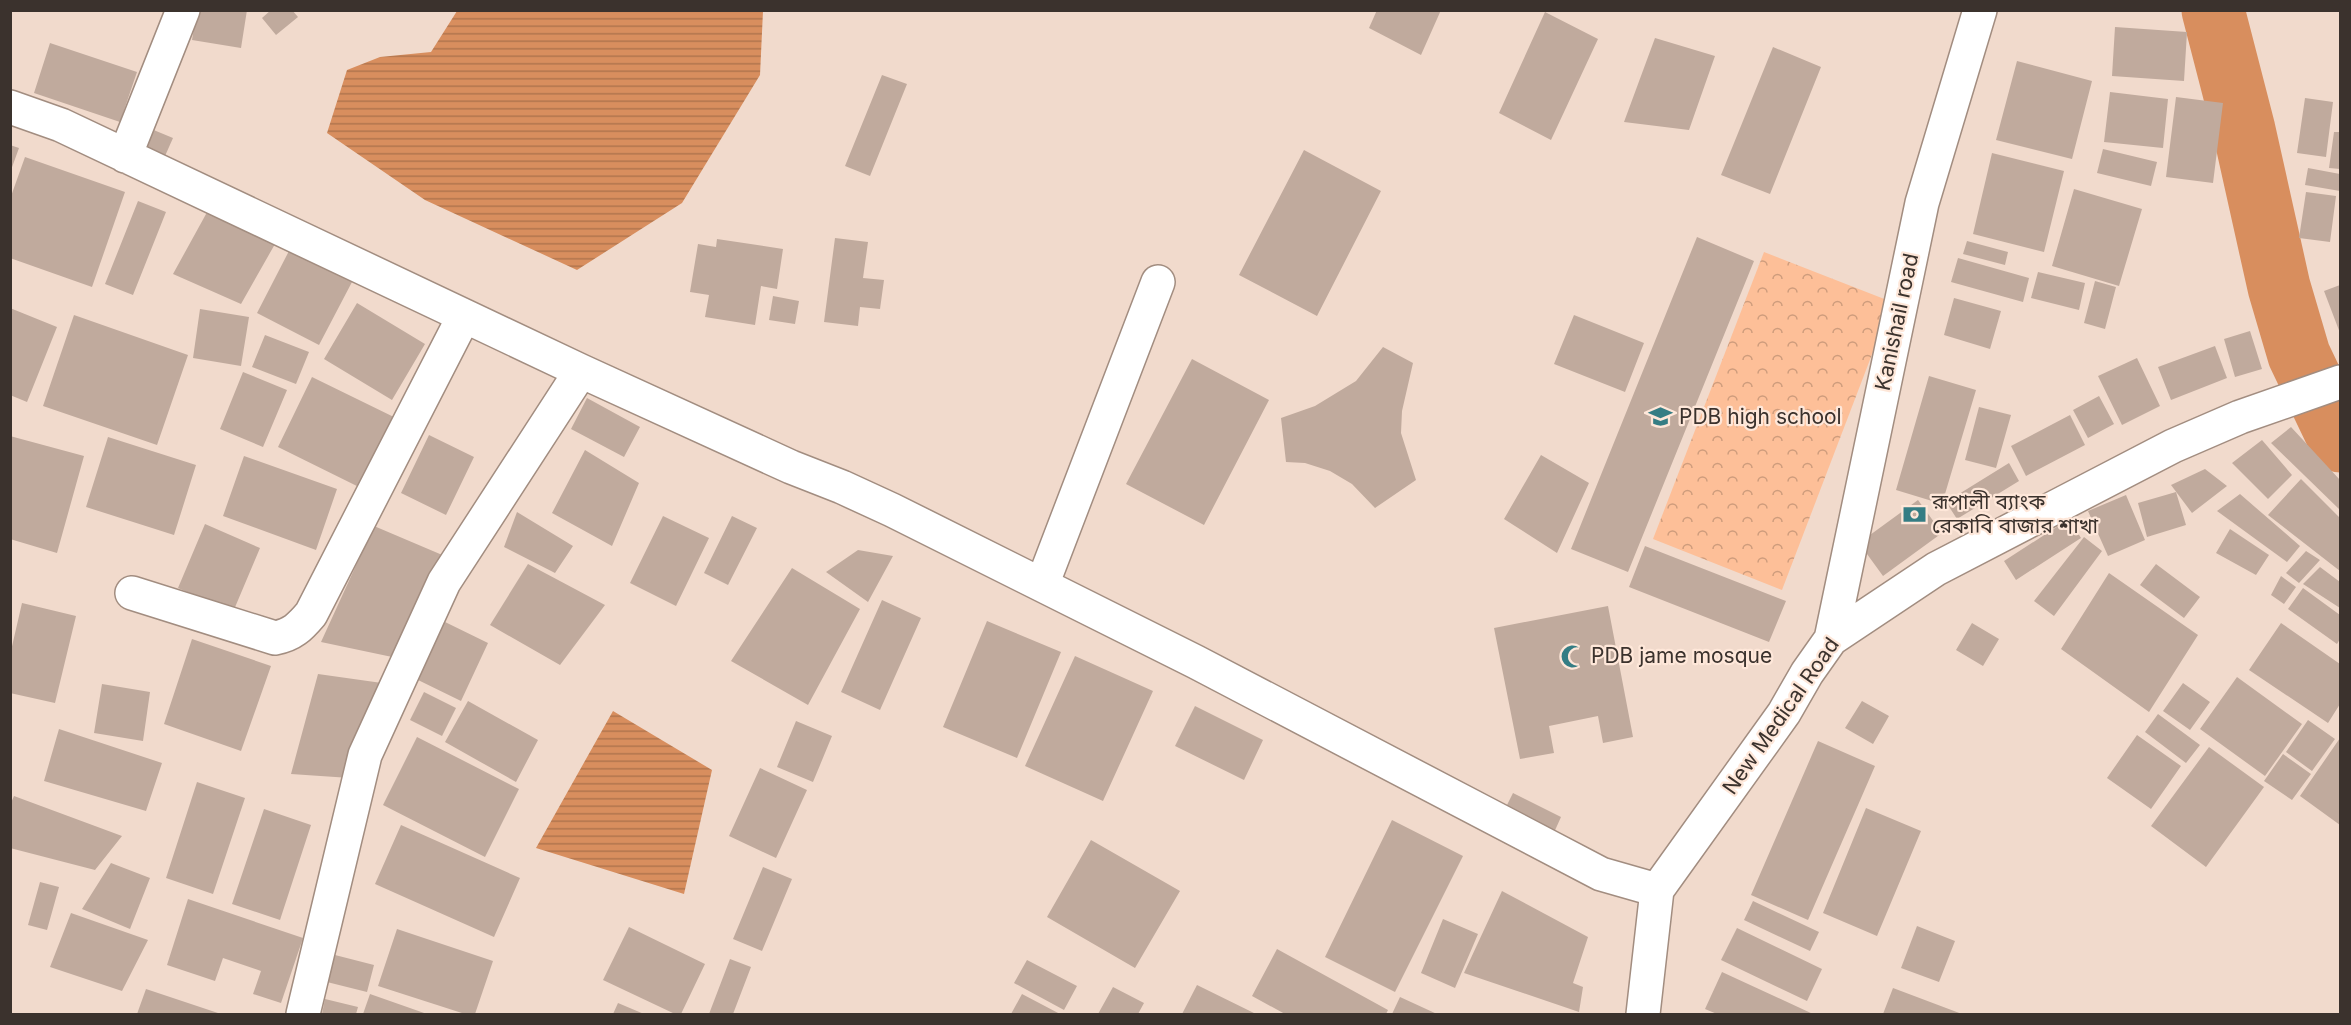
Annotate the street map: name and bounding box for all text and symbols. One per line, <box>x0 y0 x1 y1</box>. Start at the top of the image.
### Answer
street label: Kanishail road <box>1870 251 1923 393</box>
school or university icon: PDB high school <box>1648 404 1674 430</box>
place label: PDB high school <box>1679 404 1842 429</box>
place label: রূপালী ব্যাংক রেকাবি বাজার শাখা <box>1931 489 2099 538</box>
bank icon: রূপালী ব্যাংক রেকাবি বাজার শাখা <box>1901 501 1927 527</box>
street label: New Medical Road <box>1717 633 1844 799</box>
mosque icon: PDB jame mosque <box>1560 643 1586 669</box>
place label: PDB jame mosque <box>1591 643 1772 668</box>

